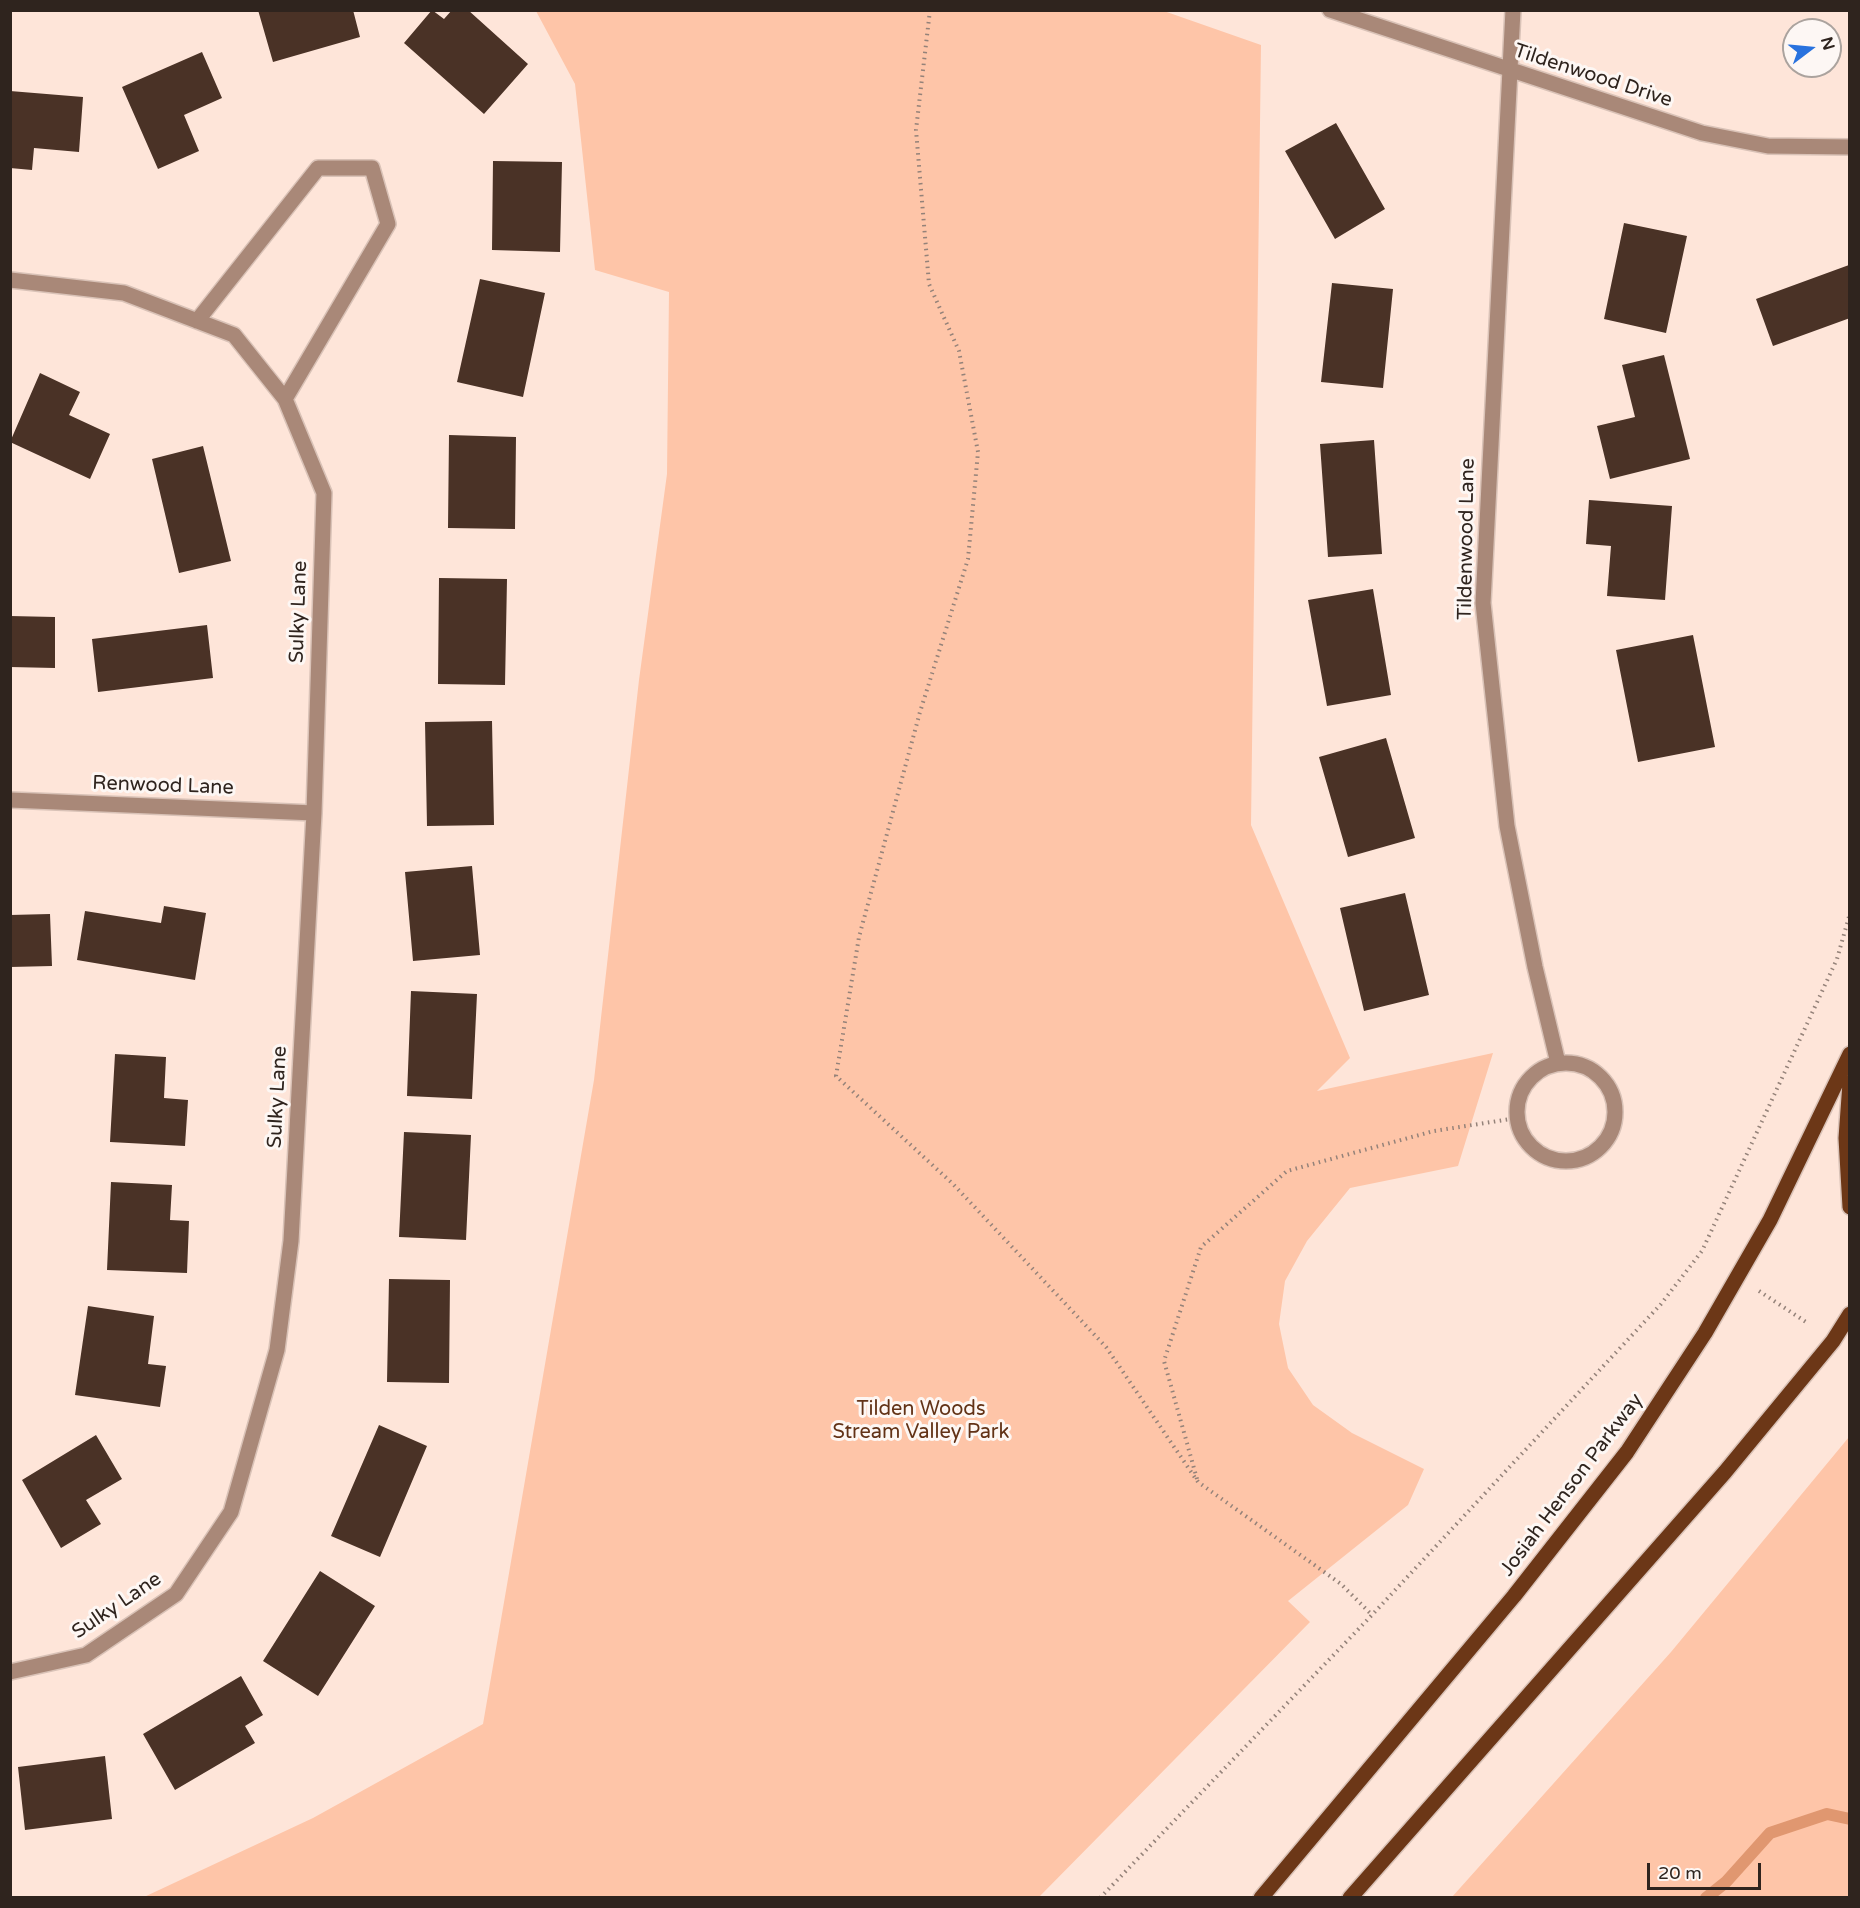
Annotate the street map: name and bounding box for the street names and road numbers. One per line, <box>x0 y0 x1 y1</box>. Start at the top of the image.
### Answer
street label: Tildenwood Drive <box>1511 39 1675 113</box>
street label: Tildenwood Lane <box>1454 458 1480 620</box>
street label: Sulky Lane <box>285 560 313 664</box>
street label: Renwood Lane <box>92 772 234 800</box>
street label: Sulky Lane <box>263 1045 293 1149</box>
street label: Josiah Henson Parkway <box>1496 1389 1648 1581</box>
street label: Sulky Lane <box>68 1567 166 1645</box>

